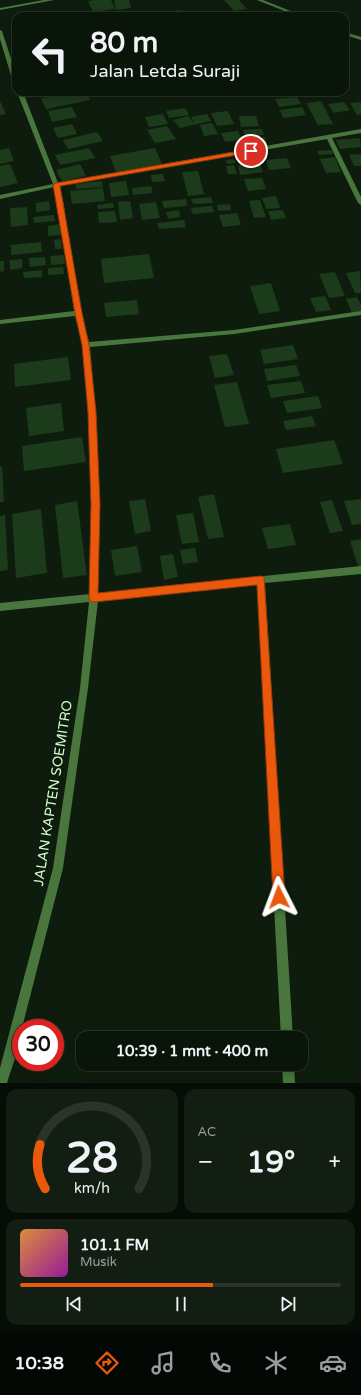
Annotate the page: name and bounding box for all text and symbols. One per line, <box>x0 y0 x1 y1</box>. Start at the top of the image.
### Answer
text: 80 m <box>90 26 158 60</box>
icon: left <box>24 28 76 80</box>
text: Jalan Letda Suraji <box>90 60 240 82</box>
pin <box>234 134 268 168</box>
icon: arrive <box>240 140 262 162</box>
street label: JALAN KAPTEN SOEMITRO <box>30 699 76 887</box>
position arrow <box>258 876 300 918</box>
speed limit sign: 30 <box>12 1019 64 1071</box>
text: 10:39 · 1 mnt · 400 m <box>116 1042 268 1060</box>
text: AC <box>198 1124 216 1140</box>
text: 28 <box>66 1134 118 1184</box>
text: 19° <box>246 1144 295 1181</box>
text: − <box>198 1149 213 1175</box>
text: + <box>329 1149 341 1175</box>
text: km/h <box>74 1180 110 1197</box>
text: 101.1 FM <box>80 1236 149 1254</box>
text: Musik <box>80 1254 117 1270</box>
icon: previous <box>63 1293 85 1315</box>
icon: pause <box>170 1293 192 1315</box>
icon: next <box>277 1293 299 1315</box>
icon: directions <box>93 1349 121 1377</box>
icon: music <box>149 1349 177 1377</box>
icon: phone <box>206 1349 234 1377</box>
icon: climate <box>262 1349 290 1377</box>
icon: car <box>319 1349 347 1377</box>
text: 10:38 <box>14 1352 64 1374</box>

